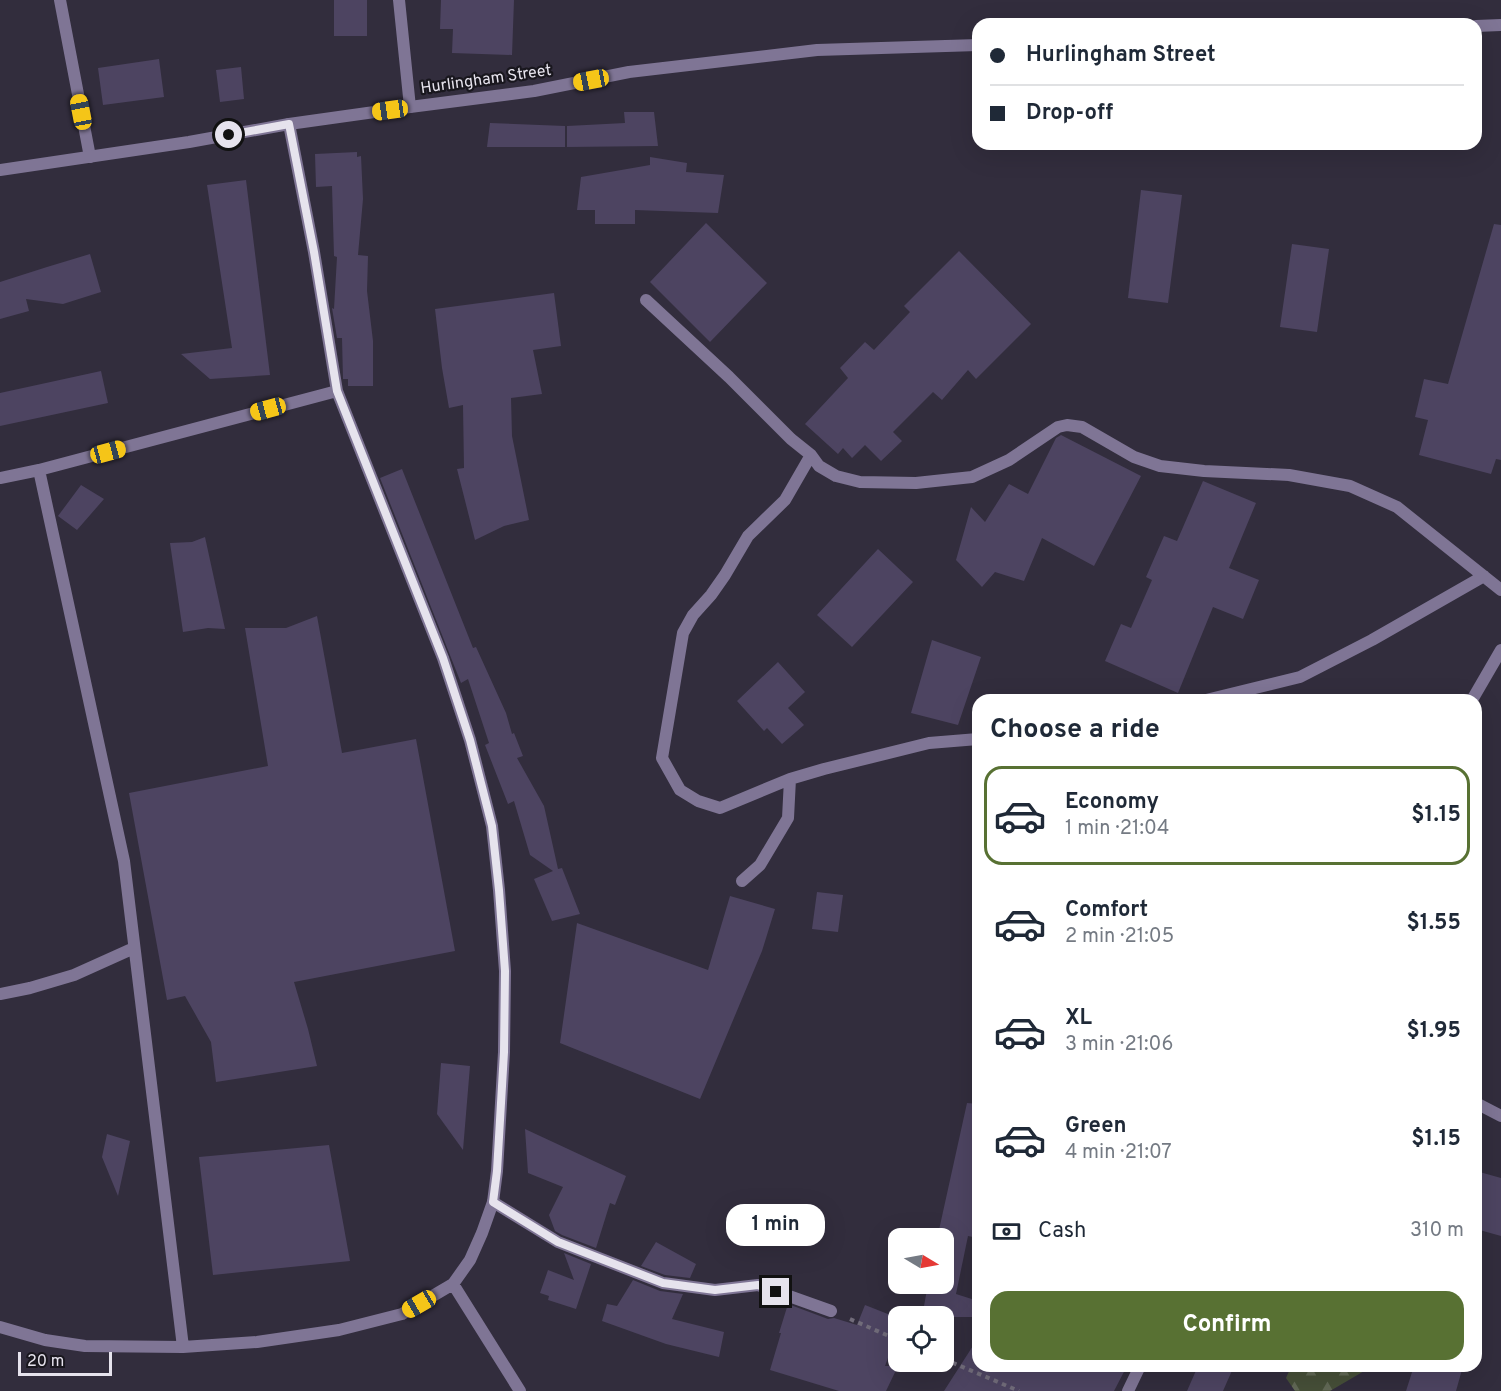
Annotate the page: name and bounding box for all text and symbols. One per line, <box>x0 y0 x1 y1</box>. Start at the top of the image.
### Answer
text: Hurlingham Street <box>1026 42 1216 69</box>
street label: Hurlingham Street <box>419 61 553 99</box>
car <box>572 68 610 92</box>
car <box>69 93 93 131</box>
car <box>371 99 409 121</box>
text: Drop-off <box>1026 100 1113 127</box>
route start <box>215 121 242 148</box>
car <box>248 396 288 422</box>
car <box>88 439 128 465</box>
text: Choose a ride <box>990 713 1160 747</box>
icon: car <box>993 789 1047 843</box>
text: Economy <box>1065 789 1159 816</box>
text: $1.15 <box>1411 802 1461 829</box>
text: 1 min · 21:04 <box>1065 816 1169 842</box>
icon: car <box>993 897 1047 951</box>
text: Comfort <box>1065 897 1148 924</box>
text: $1.55 <box>1407 910 1461 937</box>
text: 2 min · 21:05 <box>1065 924 1174 950</box>
icon: car <box>993 1005 1047 1059</box>
text: XL <box>1065 1005 1092 1032</box>
text: $1.95 <box>1407 1018 1461 1045</box>
text: 3 min · 21:06 <box>1065 1032 1173 1058</box>
icon: car <box>993 1113 1047 1167</box>
text: Green <box>1065 1113 1127 1140</box>
text: $1.15 <box>1411 1126 1461 1153</box>
text: 4 min · 21:07 <box>1065 1140 1172 1166</box>
callout: 1 min <box>726 1205 826 1247</box>
text: 1 min <box>751 1212 800 1238</box>
icon: cash <box>990 1215 1023 1248</box>
text: Cash <box>1038 1218 1087 1245</box>
text: 310 m <box>1410 1218 1464 1244</box>
north arrow <box>888 1228 954 1294</box>
map controls <box>888 1228 954 1372</box>
route end <box>762 1278 789 1305</box>
car <box>399 1287 439 1321</box>
button: Confirm <box>990 1291 1464 1360</box>
button: locate <box>888 1306 954 1372</box>
scale bar <box>18 1349 112 1376</box>
text: 20 m <box>27 1352 64 1372</box>

